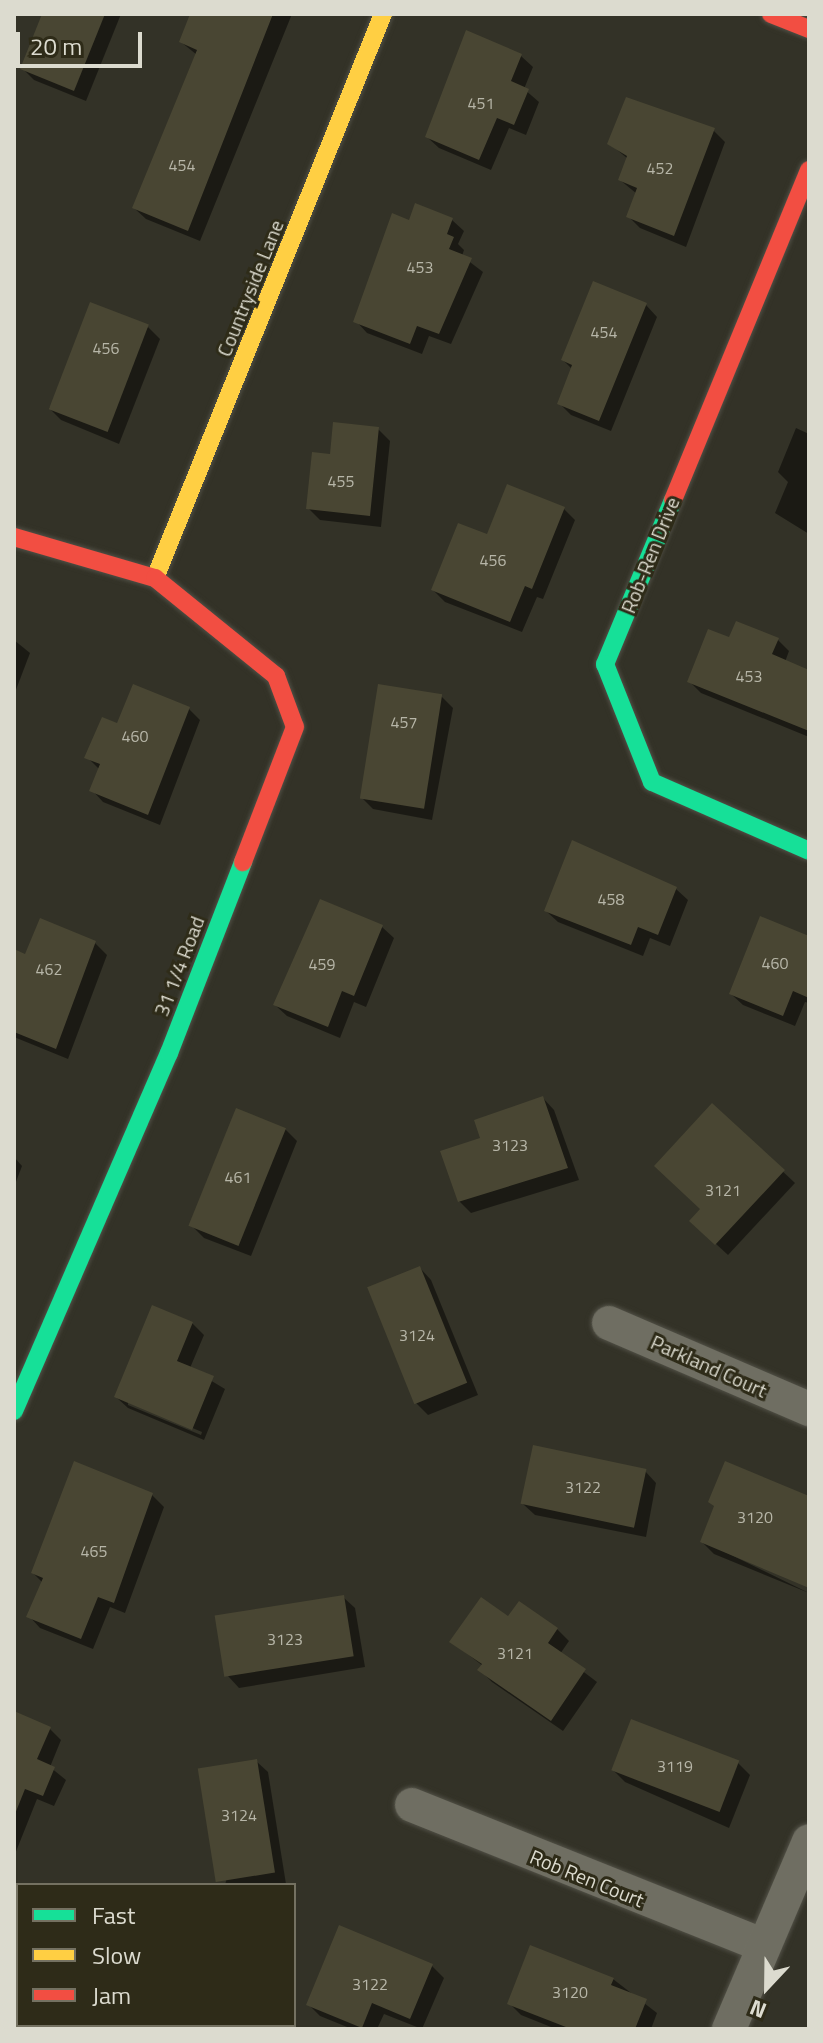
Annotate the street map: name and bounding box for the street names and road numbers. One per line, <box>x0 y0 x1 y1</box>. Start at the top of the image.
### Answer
street label: Countryside Lane <box>212 216 288 360</box>
street label: Rob-Ren Drive <box>616 493 684 617</box>
street label: 31 1/4 Road <box>149 913 209 1019</box>
street label: Parkland Court <box>647 1330 771 1402</box>
street label: Rob Ren Court <box>527 1844 647 1912</box>

